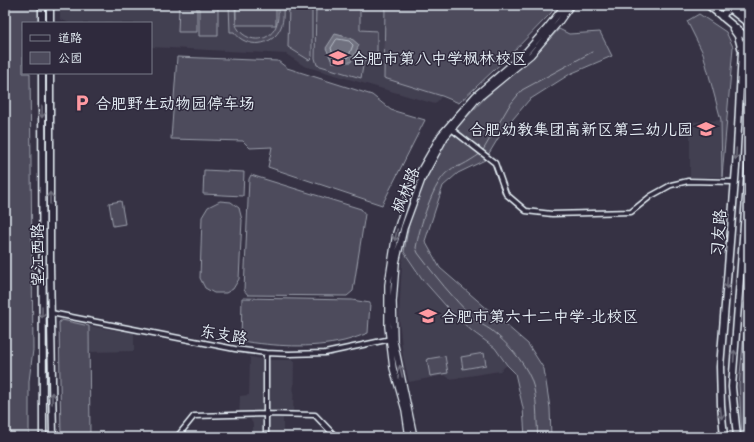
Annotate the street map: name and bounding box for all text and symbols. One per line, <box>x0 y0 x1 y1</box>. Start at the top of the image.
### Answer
legend <box>22 22 152 74</box>
text: 道路 <box>58 30 82 46</box>
school or university icon: 合肥市第八中学枫林校区 <box>328 48 348 68</box>
place label: 合肥市第八中学枫林校区 <box>351 49 527 69</box>
text: 公园 <box>58 50 82 66</box>
parking icon: 合肥野生动物园停车场 <box>72 93 92 113</box>
place label: 合肥野生动物园停车场 <box>95 94 255 114</box>
one-way arrow <box>38 105 46 118</box>
school or university icon: 合肥幼教集团高新区第三幼儿园 <box>696 119 716 139</box>
place label: 合肥幼教集团高新区第三幼儿园 <box>469 120 693 140</box>
one-way arrow <box>733 147 740 160</box>
street label: 枫林路 <box>388 164 424 216</box>
one-way arrow <box>46 192 54 205</box>
street label: 习友路 <box>707 208 731 258</box>
street label: 望江西路 <box>28 223 48 287</box>
one-way arrow <box>391 228 399 241</box>
one-way arrow <box>723 276 730 289</box>
one-way arrow <box>38 305 46 318</box>
school or university icon: 合肥市第六十二中学-北校区 <box>418 306 438 326</box>
place label: 合肥市第六十二中学-北校区 <box>441 307 638 327</box>
street label: 东支路 <box>198 321 249 349</box>
one-way arrow <box>731 350 738 363</box>
one-way arrow <box>396 365 404 378</box>
one-way arrow <box>48 392 56 405</box>
one-way arrow <box>718 406 725 419</box>

